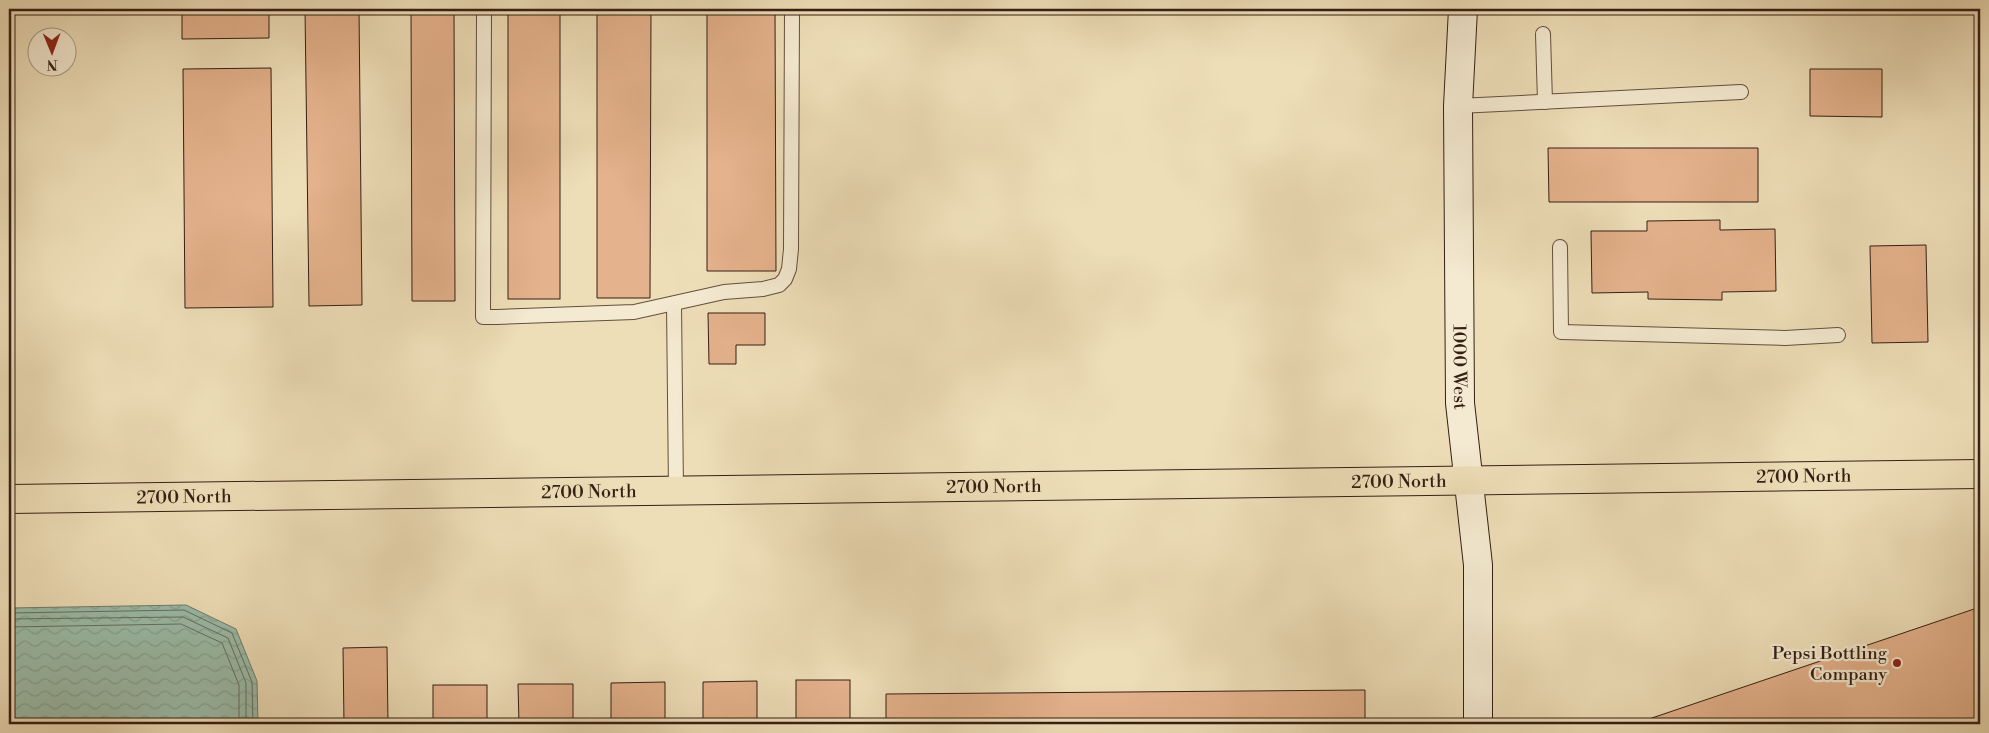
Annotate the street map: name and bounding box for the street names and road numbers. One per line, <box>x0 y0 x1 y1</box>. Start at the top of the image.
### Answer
street label: 1000 West <box>1448 324 1472 411</box>
street label: 2700 North <box>1756 464 1852 488</box>
street label: 2700 North <box>1351 469 1447 493</box>
street label: 2700 North <box>946 474 1042 499</box>
street label: 2700 North <box>541 480 637 504</box>
street label: 2700 North <box>136 485 232 509</box>

